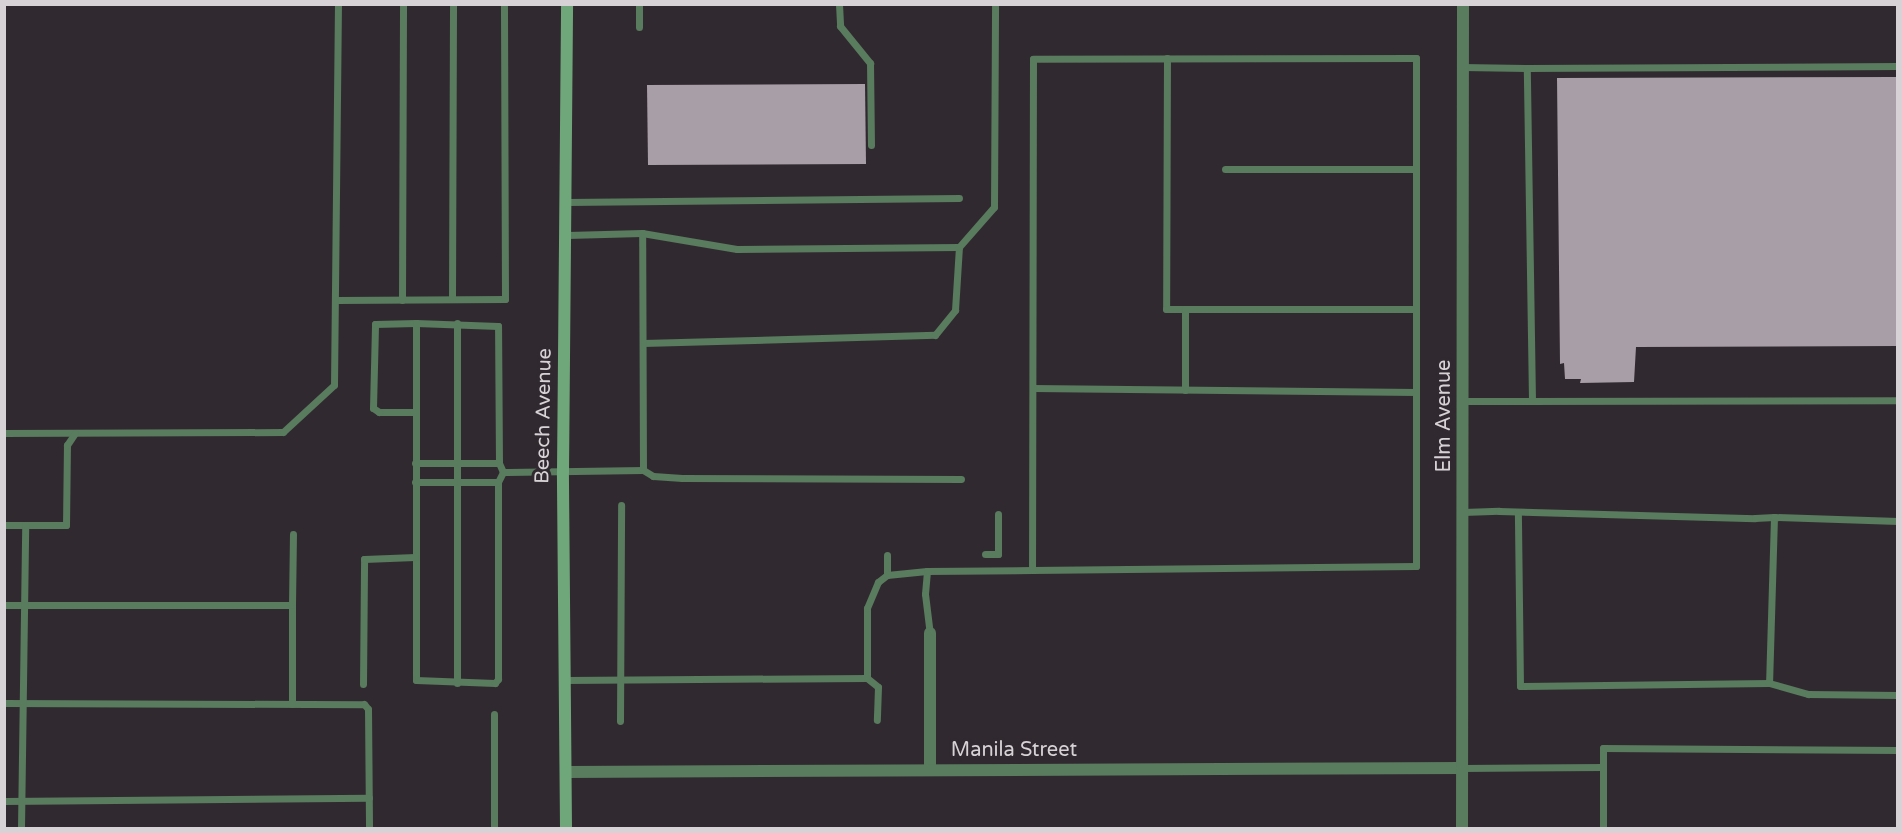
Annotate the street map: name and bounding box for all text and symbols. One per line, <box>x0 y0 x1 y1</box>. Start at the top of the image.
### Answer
street label: Beech Avenue <box>531 348 557 484</box>
street label: Elm Avenue <box>1432 360 1456 472</box>
street label: Manila Street <box>951 738 1077 762</box>

